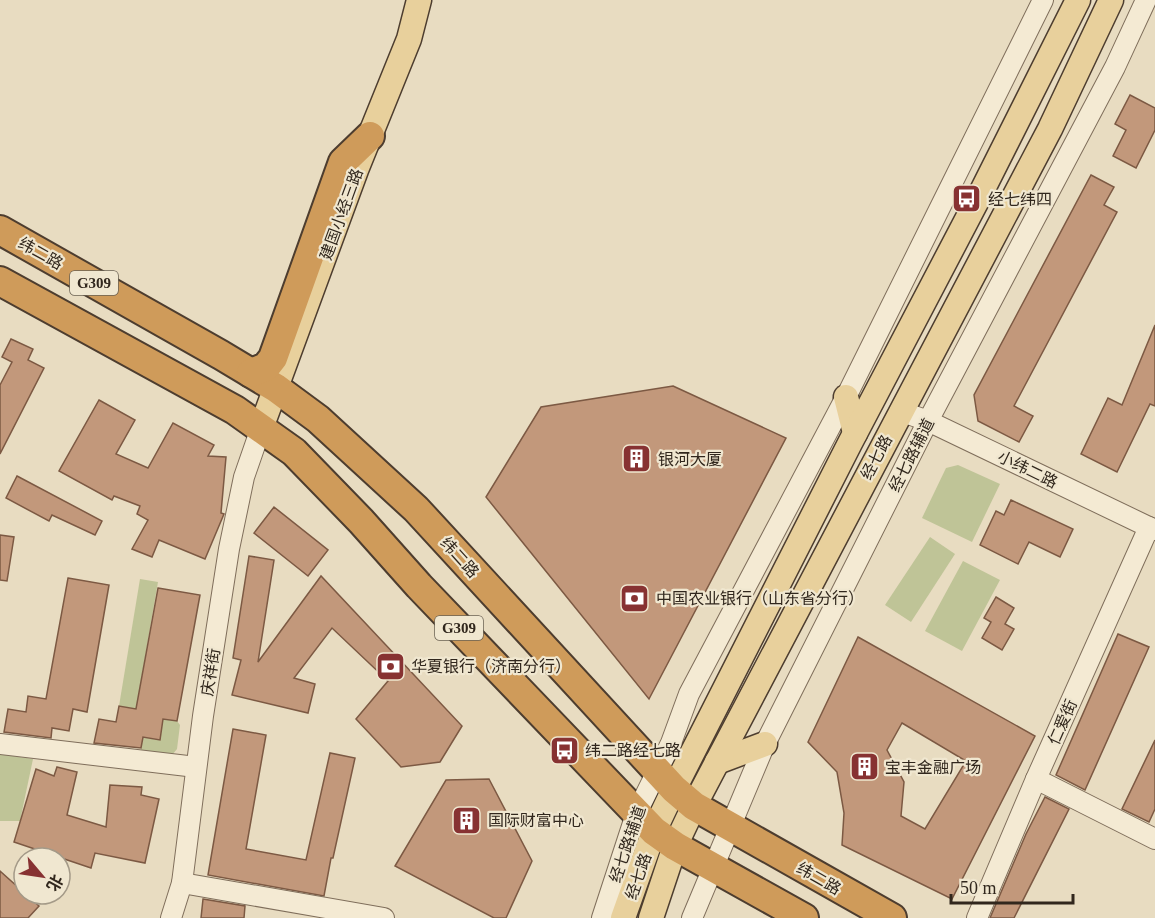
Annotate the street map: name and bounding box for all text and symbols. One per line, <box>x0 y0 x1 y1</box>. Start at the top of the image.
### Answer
street label: 建国小经三路 <box>317 166 366 262</box>
bus stop icon: 经七纬四 <box>951 183 983 215</box>
place label: 经七纬四 <box>988 191 1052 208</box>
street label: 纬二路 <box>16 234 66 273</box>
road number: G309 <box>70 271 118 295</box>
street label: 经七路辅道 <box>886 416 937 495</box>
street label: 经七路 <box>858 432 895 482</box>
building icon: 银河大厦 <box>621 443 653 475</box>
street label: 小纬二路 <box>995 448 1060 491</box>
place label: 银河大厦 <box>658 451 722 468</box>
street label: 纬二路 <box>437 534 482 581</box>
bank icon: 中国农业银行（山东省分行） <box>619 582 651 614</box>
place label: 中国农业银行（山东省分行） <box>656 590 864 607</box>
road number: G309 <box>435 616 483 640</box>
street label: 庆祥街 <box>198 647 223 697</box>
bank icon: 华夏银行（济南分行） <box>374 650 406 682</box>
place label: 华夏银行（济南分行） <box>411 658 571 675</box>
street label: 仁爱街 <box>1045 697 1080 748</box>
bus stop icon: 纬二路经七路 <box>548 734 580 766</box>
place label: 纬二路经七路 <box>585 742 681 759</box>
building icon: 宝丰金融广场 <box>848 751 880 783</box>
place label: 宝丰金融广场 <box>885 759 981 776</box>
street label: 经七路辅道 <box>605 803 649 885</box>
building icon: 国际财富中心 <box>451 804 483 836</box>
place label: 国际财富中心 <box>488 812 584 829</box>
north arrow <box>12 846 72 906</box>
street label: 经七路 <box>621 850 655 902</box>
street label: 纬二路 <box>794 859 844 898</box>
scale bar <box>951 867 1072 905</box>
text: 北 <box>43 872 66 894</box>
text: 50 m <box>960 878 997 898</box>

